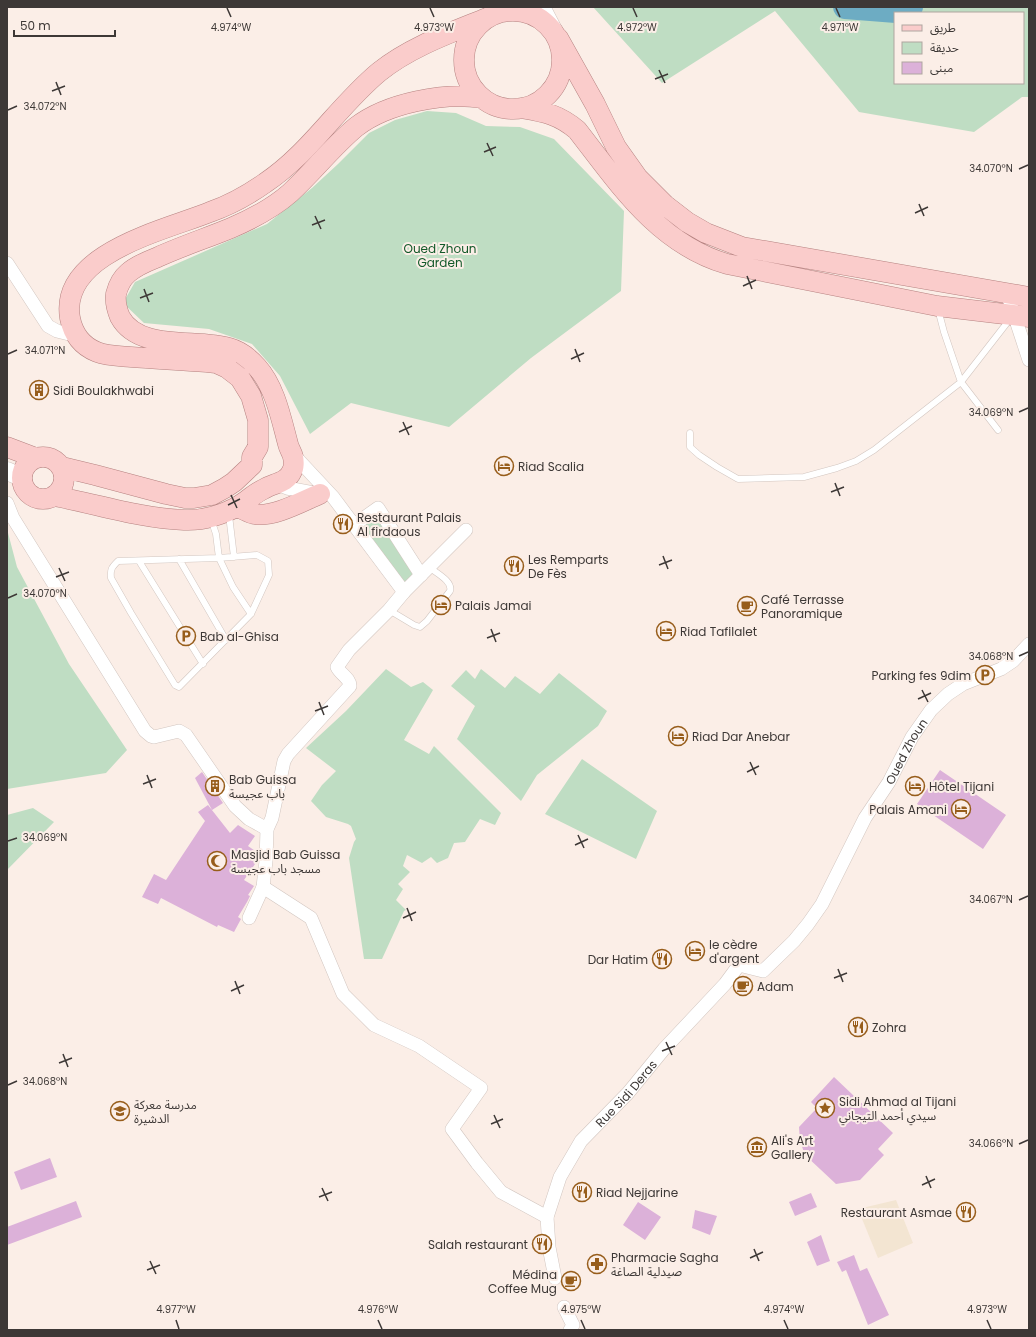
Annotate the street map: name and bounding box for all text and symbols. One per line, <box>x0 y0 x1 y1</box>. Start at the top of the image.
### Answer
scale bar <box>14 12 115 38</box>
legend <box>894 12 1024 84</box>
text: 50 m <box>20 17 51 34</box>
text: طريق <box>930 19 956 36</box>
text: 4.974°W <box>211 20 251 35</box>
text: 4.973°W <box>414 20 454 35</box>
text: 4.972°W <box>617 20 657 35</box>
text: 4.971°W <box>821 20 859 35</box>
text: حديقة <box>930 39 959 56</box>
text: مبنى <box>930 59 953 76</box>
text: 34.072°N <box>24 99 66 114</box>
text: 34.070°N <box>969 161 1013 176</box>
park label: Oued Zhoun Garden <box>403 240 477 271</box>
text: 34.071°N <box>25 343 65 358</box>
building icon: Sidi Boulakhwabi <box>28 379 50 401</box>
place label: Sidi Boulakhwabi <box>53 382 154 399</box>
text: 34.069°N <box>969 405 1013 420</box>
hotel icon: Riad Scalia <box>493 455 515 477</box>
place label: Riad Scalia <box>518 458 584 475</box>
place label: Restaurant Palais Al firdaous <box>357 509 461 540</box>
restaurant icon: Restaurant Palais Al firdaous <box>332 513 354 535</box>
place label: Les Remparts De Fès <box>528 551 609 582</box>
restaurant icon: Les Remparts De Fès <box>503 555 525 577</box>
text: 34.070°N <box>23 586 67 601</box>
place label: Café Terrasse Panoramique <box>761 591 844 622</box>
hotel icon: Palais Jamai <box>430 594 452 616</box>
cafe icon: Café Terrasse Panoramique <box>736 595 758 617</box>
place label: Palais Jamai <box>455 597 531 614</box>
hotel icon: Riad Tafilalet <box>655 620 677 642</box>
place label: Riad Tafilalet <box>680 623 757 640</box>
parking icon: Bab al-Ghisa <box>175 625 197 647</box>
place label: Bab al-Ghisa <box>200 628 279 645</box>
text: 34.068°N <box>969 649 1013 664</box>
parking icon: Parking fes 9dim <box>974 664 996 686</box>
place label: Parking fes 9dim <box>871 667 971 684</box>
street label: Oued Zhoun <box>881 715 931 787</box>
hotel icon: Riad Dar Anebar <box>667 725 689 747</box>
place label: Riad Dar Anebar <box>692 728 790 745</box>
place label: Bab Guissa باب عجيسة <box>229 771 296 802</box>
building icon: Bab Guissa باب عجيسة <box>204 775 226 797</box>
hotel icon: Hôtel Tijani <box>904 775 926 797</box>
place label: Hôtel Tijani <box>929 778 994 795</box>
hotel icon: Palais Amani <box>950 798 972 820</box>
place label: Palais Amani <box>869 801 947 818</box>
text: 34.069°N <box>23 830 67 845</box>
place label: Masjid Bab Guissa مسجد باب عجيسة <box>231 846 340 877</box>
mosque icon: Masjid Bab Guissa مسجد باب عجيسة <box>206 850 228 872</box>
text: 34.067°N <box>969 892 1013 907</box>
place label: le cèdre d'argent <box>709 936 759 967</box>
hotel icon: le cèdre d'argent <box>684 940 706 962</box>
restaurant icon: Dar Hatim <box>651 948 673 970</box>
place label: Dar Hatim <box>588 951 648 968</box>
cafe icon: Adam <box>732 975 754 997</box>
place label: Adam <box>757 978 794 995</box>
restaurant icon: Zohra <box>847 1016 869 1038</box>
place label: Zohra <box>872 1019 906 1036</box>
street label: Rue Sidi Deras <box>591 1056 660 1130</box>
text: 34.068°N <box>23 1074 67 1089</box>
place label: Sidi Ahmad al Tijani سيدي أحمد التيجاني <box>839 1093 956 1125</box>
place label: مدرسة معركة الدشيرة <box>134 1096 197 1127</box>
place icon: Sidi Ahmad al Tijani سيدي أحمد التيجاني <box>814 1097 836 1119</box>
school or university icon: مدرسة معركة الدشيرة <box>109 1100 131 1122</box>
place label: Ali's Art Gallery <box>771 1132 813 1163</box>
museum icon: Ali's Art Gallery <box>746 1136 768 1158</box>
text: 34.066°N <box>969 1136 1013 1151</box>
restaurant icon: Riad Nejjarine <box>571 1181 593 1203</box>
place label: Riad Nejjarine <box>596 1184 678 1201</box>
restaurant icon: Restaurant Asmae <box>955 1201 977 1223</box>
place label: Restaurant Asmae <box>841 1204 952 1221</box>
restaurant icon: Salah restaurant <box>531 1233 553 1255</box>
place label: Salah restaurant <box>428 1236 528 1253</box>
place label: Pharmacie Sagha صيدلية الصاغة <box>611 1249 719 1280</box>
pharmacy icon: Pharmacie Sagha صيدلية الصاغة <box>586 1253 608 1275</box>
place label: Médina Coffee Mug <box>488 1266 557 1297</box>
cafe icon: Médina Coffee Mug <box>560 1270 582 1292</box>
text: 4.977°W <box>156 1302 196 1317</box>
text: 4.976°W <box>358 1302 398 1317</box>
text: 4.975°W <box>561 1302 601 1317</box>
text: 4.974°W <box>764 1302 804 1317</box>
text: 4.973°W <box>967 1302 1007 1317</box>

